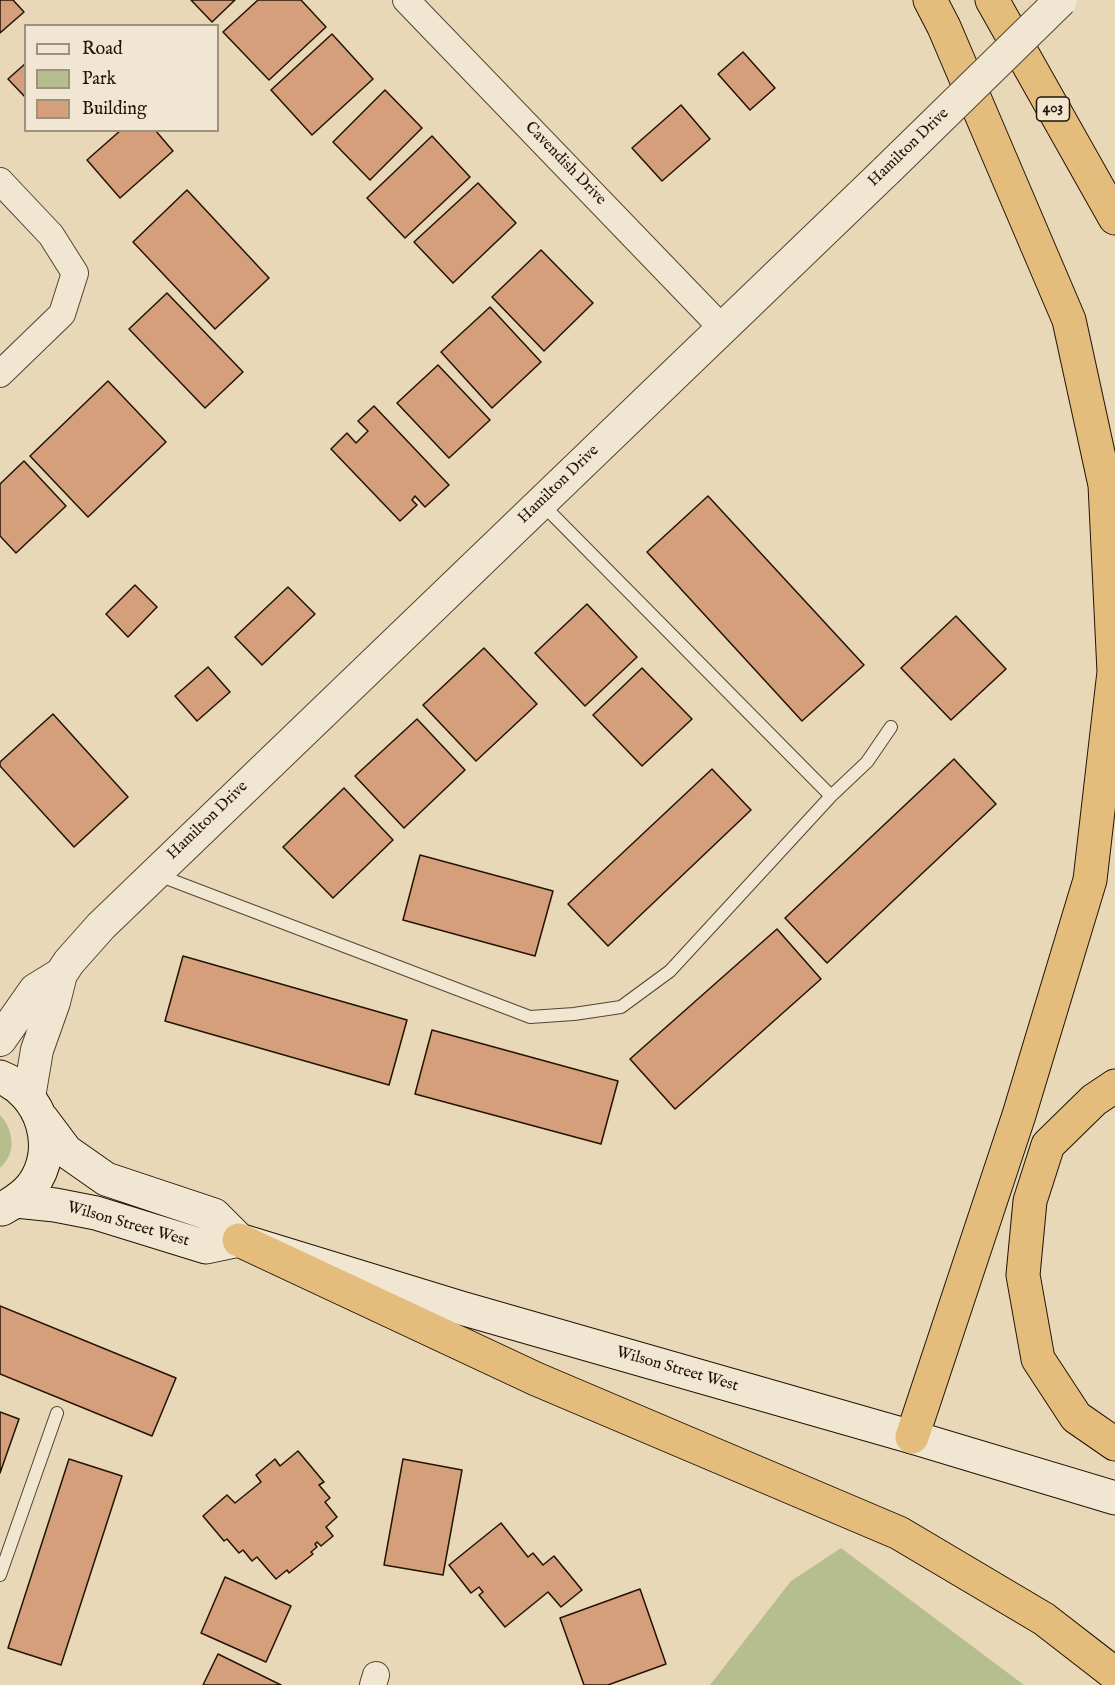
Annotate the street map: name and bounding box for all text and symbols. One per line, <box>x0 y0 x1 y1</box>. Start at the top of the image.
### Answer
legend <box>24 24 219 132</box>
text: Road <box>82 38 123 61</box>
text: Park <box>82 68 116 91</box>
road number: 403 <box>1036 97 1070 121</box>
text: Building <box>82 98 147 121</box>
street label: Hamilton Drive <box>865 105 953 191</box>
street label: Cavendish Drive <box>520 118 610 210</box>
street label: Hamilton Drive <box>515 442 603 528</box>
street label: Hamilton Drive <box>164 778 252 864</box>
street label: Wilson Street West <box>65 1198 191 1252</box>
street label: Wilson Street West <box>614 1343 740 1397</box>

